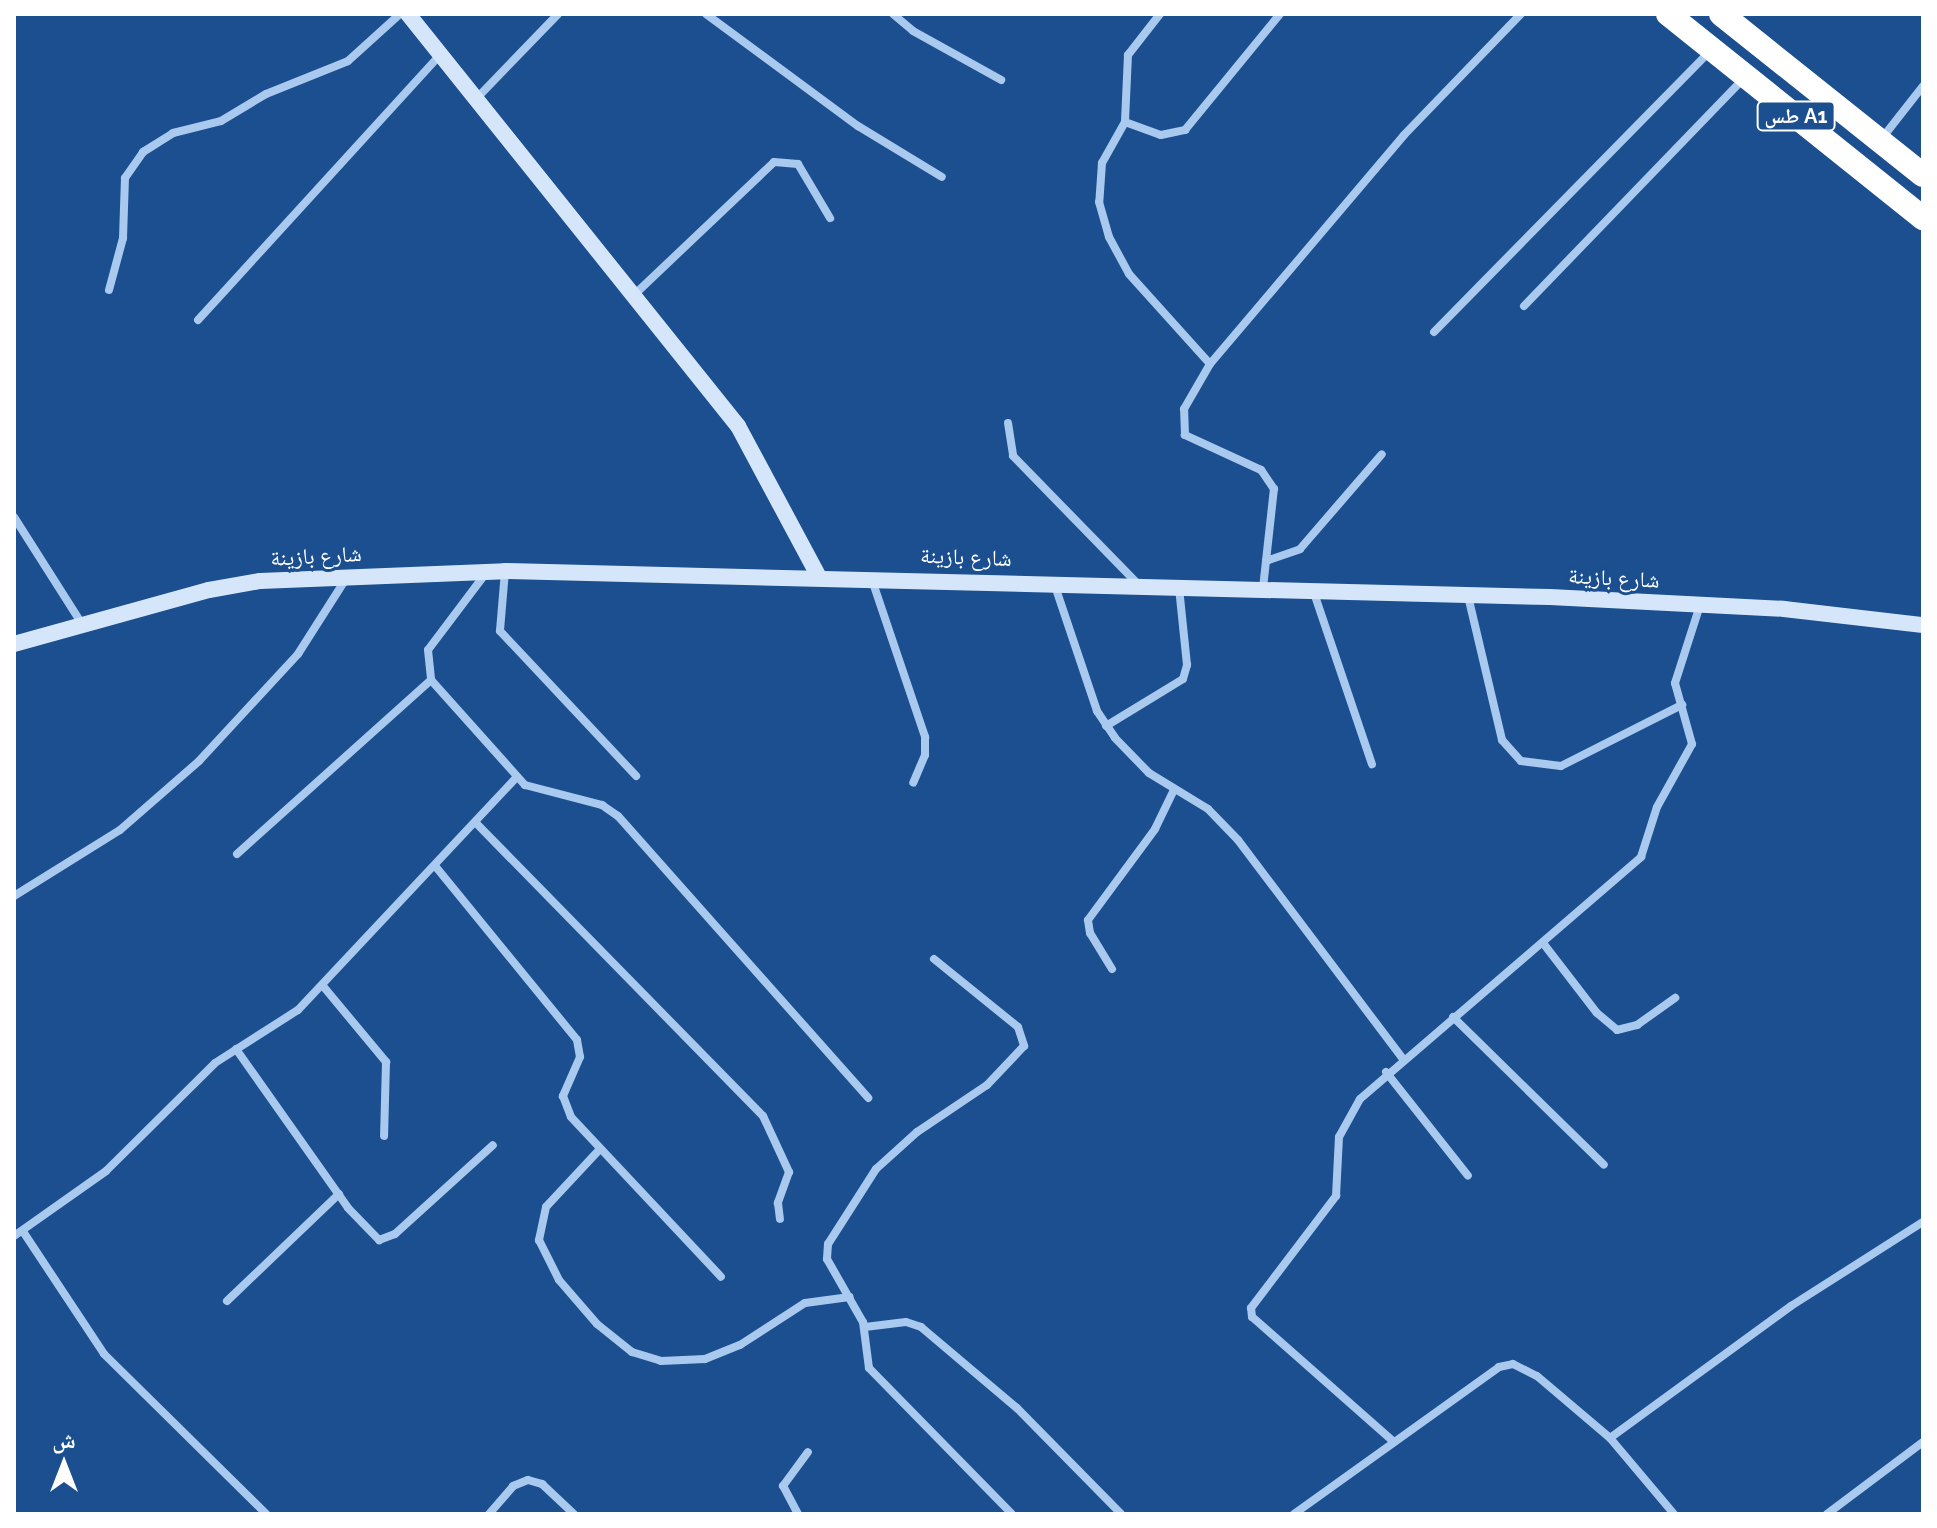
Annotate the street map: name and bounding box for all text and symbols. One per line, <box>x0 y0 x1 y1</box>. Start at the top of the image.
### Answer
road number: طس A1 <box>1756 100 1836 132</box>
street label: شارع بازينة <box>270 540 362 572</box>
street label: شارع بازينة <box>920 542 1012 572</box>
street label: شارع بازينة <box>1568 562 1660 594</box>
north arrow <box>24 1424 104 1504</box>
text: ش <box>52 1427 76 1453</box>

